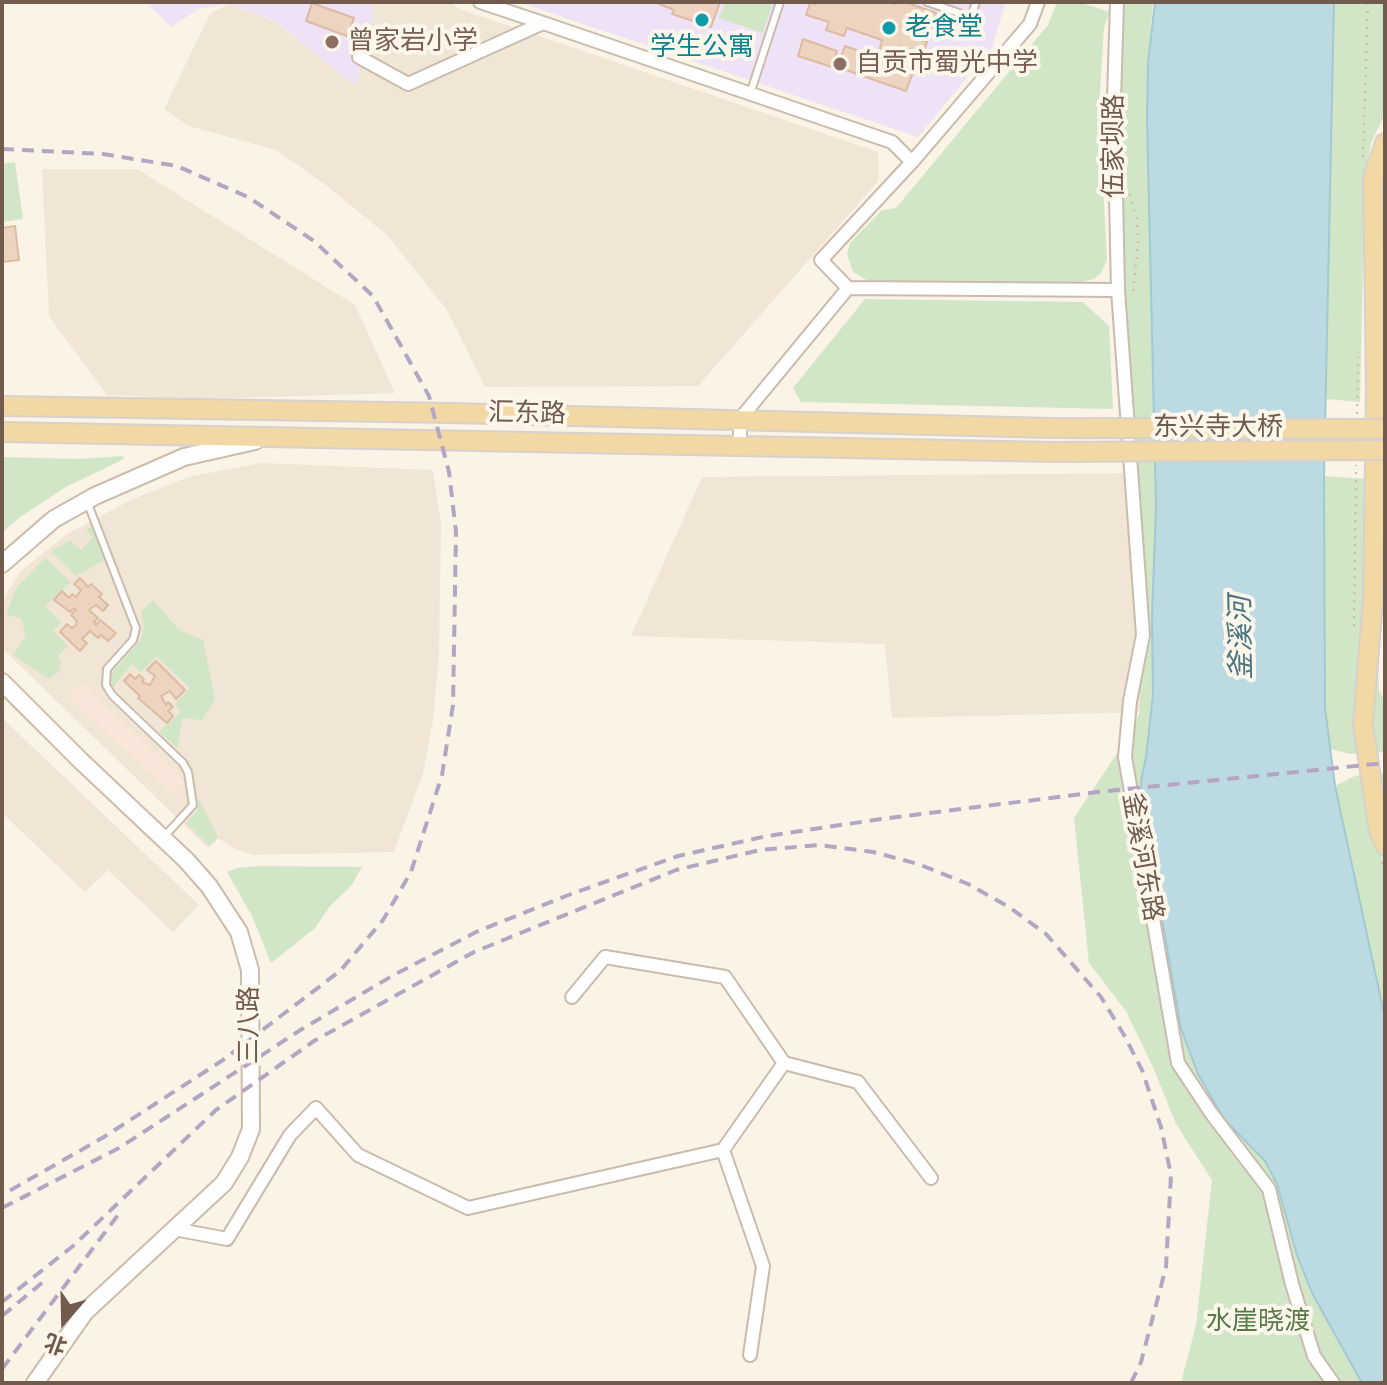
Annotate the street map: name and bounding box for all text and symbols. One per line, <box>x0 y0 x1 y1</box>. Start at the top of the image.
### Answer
marker: 学生公寓 <box>693 11 711 29</box>
place label: 老食堂 <box>905 12 983 44</box>
marker: 老食堂 <box>880 19 898 37</box>
place label: 曾家岩小学 <box>348 26 478 58</box>
place label: 学生公寓 <box>650 32 754 64</box>
marker: 曾家岩小学 <box>323 33 341 51</box>
place label: 自贡市蜀光中学 <box>856 48 1038 80</box>
marker: 自贡市蜀光中学 <box>831 55 849 73</box>
street label: 伍家坝路 <box>1099 94 1131 198</box>
street label: 汇东路 <box>488 398 566 430</box>
street label: 东兴寺大桥 <box>1153 412 1283 444</box>
water label: 釜溪河 <box>1224 596 1260 680</box>
street label: 釜溪河东路 <box>1115 790 1169 924</box>
street label: 三八路 <box>234 986 266 1064</box>
north arrow <box>24 1281 104 1361</box>
park label: 水崖晓渡 <box>1206 1306 1310 1338</box>
text: 北 <box>41 1328 71 1360</box>

